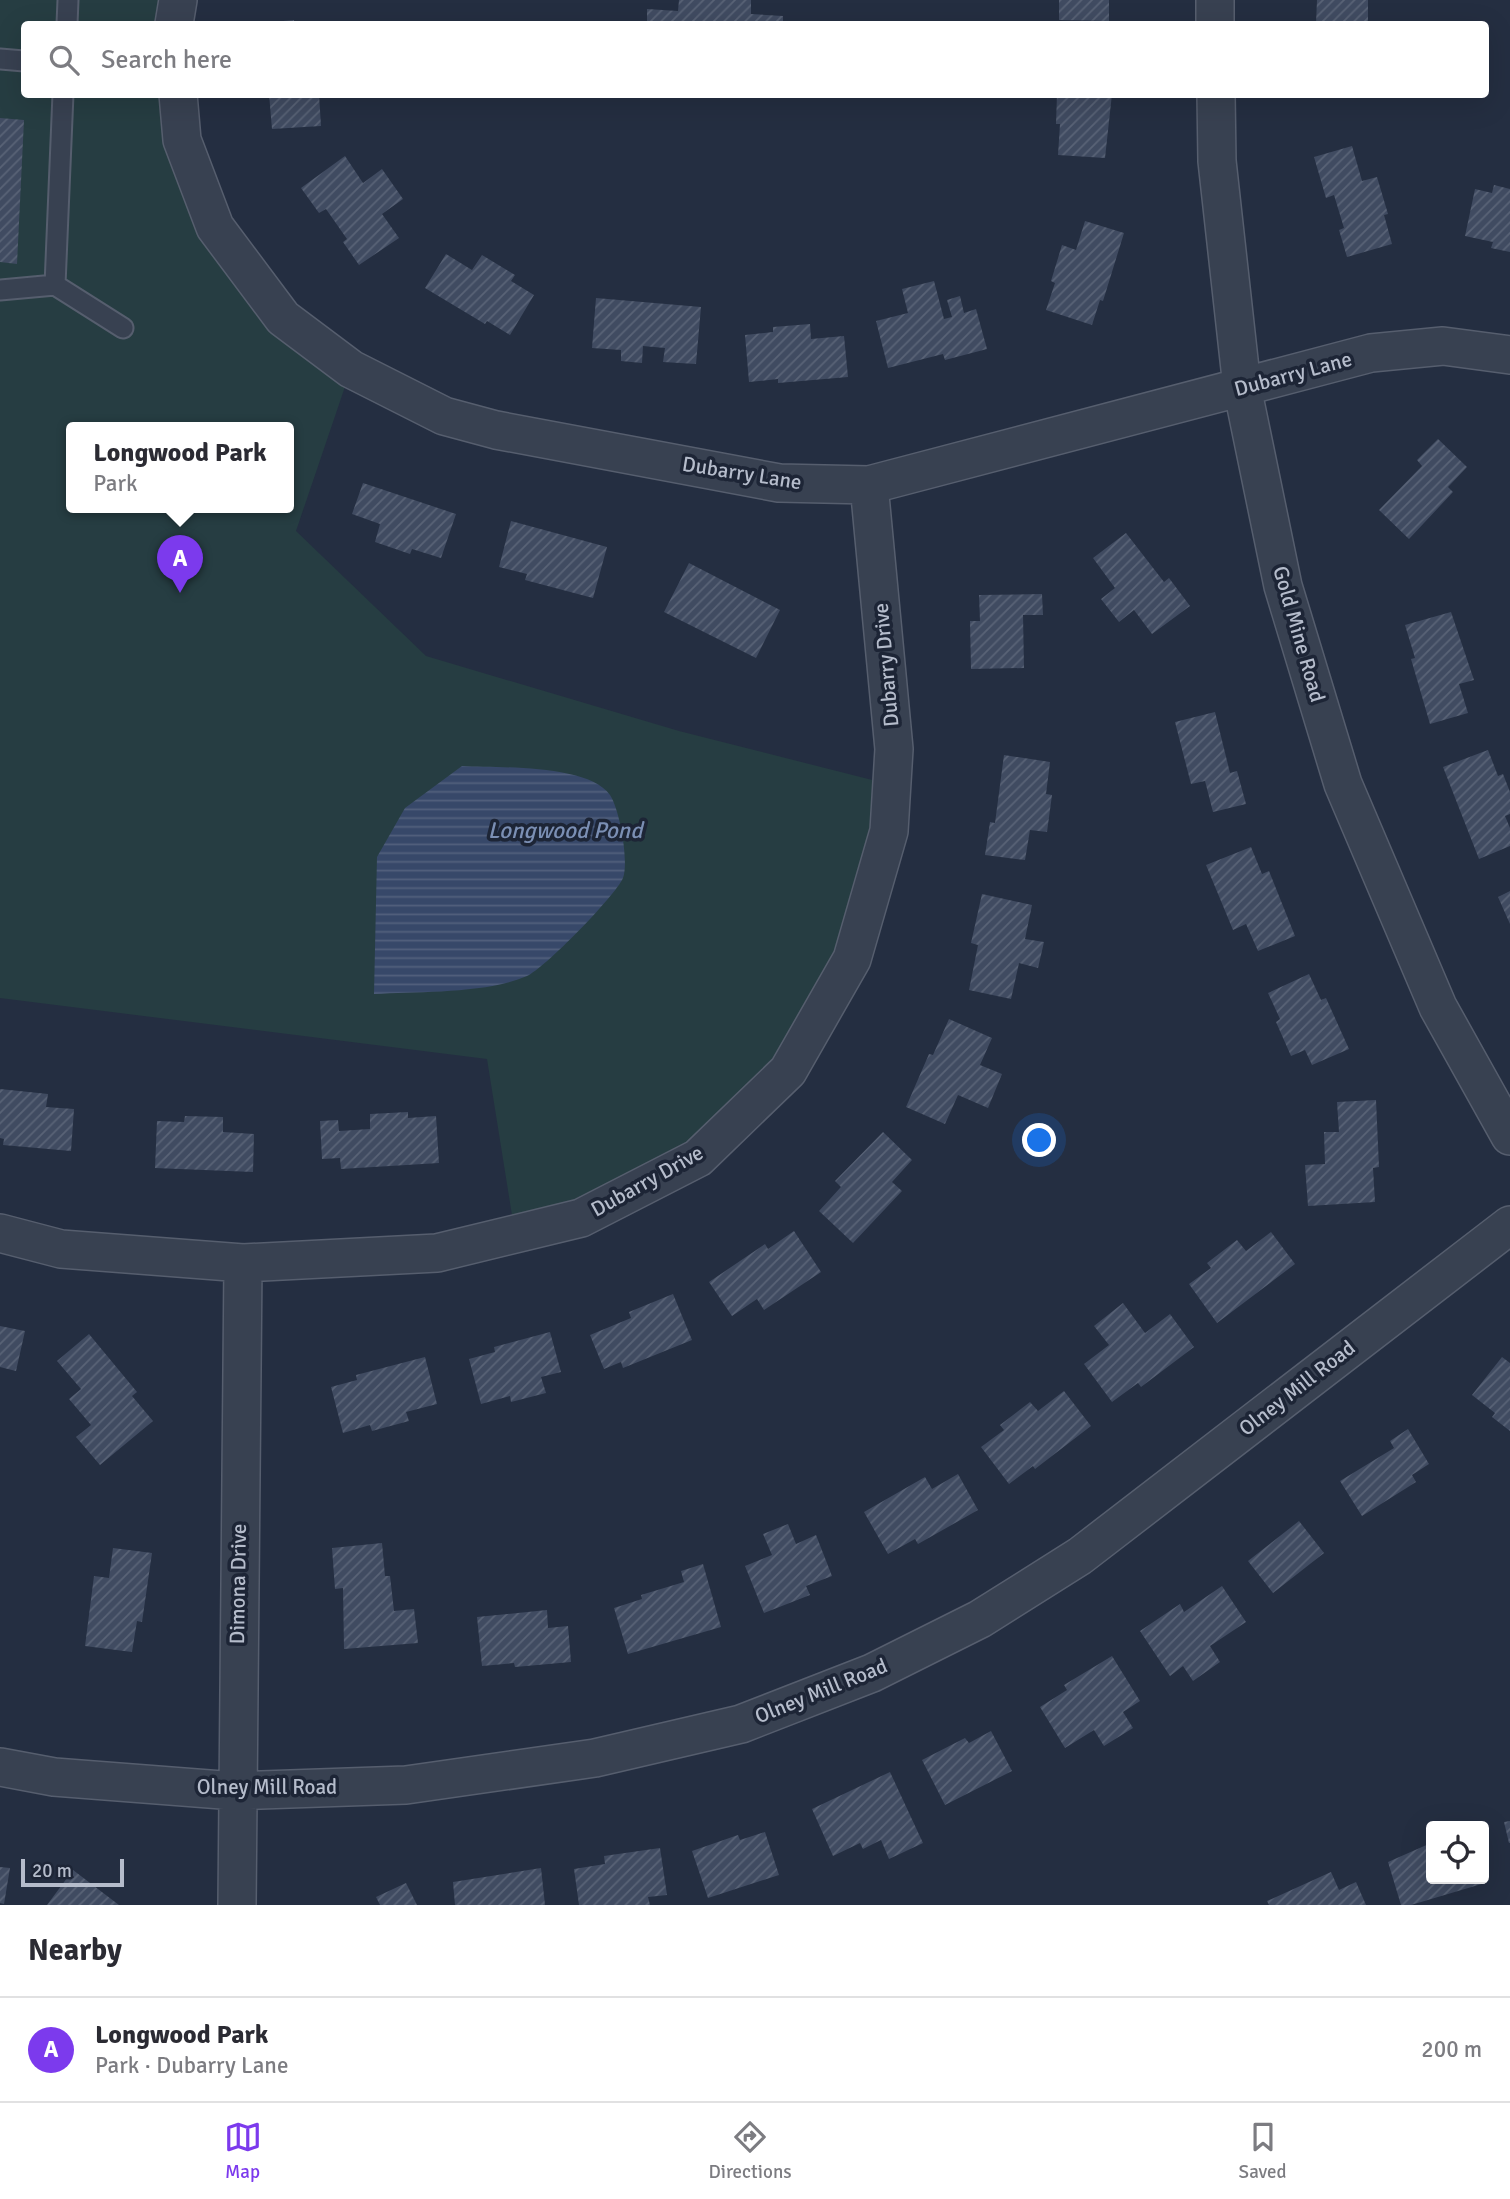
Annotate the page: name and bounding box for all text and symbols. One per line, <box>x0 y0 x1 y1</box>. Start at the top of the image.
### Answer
search box <box>21 21 1489 98</box>
icon: search <box>45 41 83 79</box>
text: Search here <box>101 44 232 76</box>
street label: Dubarry Lane <box>1231 346 1355 402</box>
popup <box>66 422 294 513</box>
text: Longwood Park <box>93 437 267 469</box>
street label: Dubarry Lane <box>680 451 804 495</box>
text: Park <box>93 469 137 498</box>
pin: A <box>157 535 203 593</box>
street label: Gold Mine Road <box>1267 563 1331 705</box>
street label: Dubarry Drive <box>868 602 904 728</box>
water label: Longwood Pond <box>488 816 645 845</box>
your location <box>1022 1123 1056 1157</box>
street label: Dubarry Drive <box>586 1140 708 1222</box>
street label: Olney Mill Road <box>1234 1335 1360 1441</box>
street label: Dimona Drive <box>224 1523 252 1645</box>
street label: Olney Mill Road <box>751 1653 891 1729</box>
street label: Olney Mill Road <box>197 1774 337 1800</box>
map controls <box>1426 1821 1489 1884</box>
button: locate <box>1426 1821 1489 1884</box>
scale bar <box>21 1856 124 1888</box>
text: 20 m <box>32 1859 72 1883</box>
text: Nearby <box>28 1932 122 1969</box>
text: Longwood Park <box>95 2019 268 2051</box>
text: A <box>44 2035 58 2064</box>
text: 200 m <box>1421 2035 1482 2064</box>
text: Park · Dubarry Lane <box>95 2051 288 2080</box>
tab: Map <box>224 2118 262 2184</box>
tab: Directions <box>709 2118 792 2184</box>
tab: Saved <box>1239 2118 1286 2184</box>

